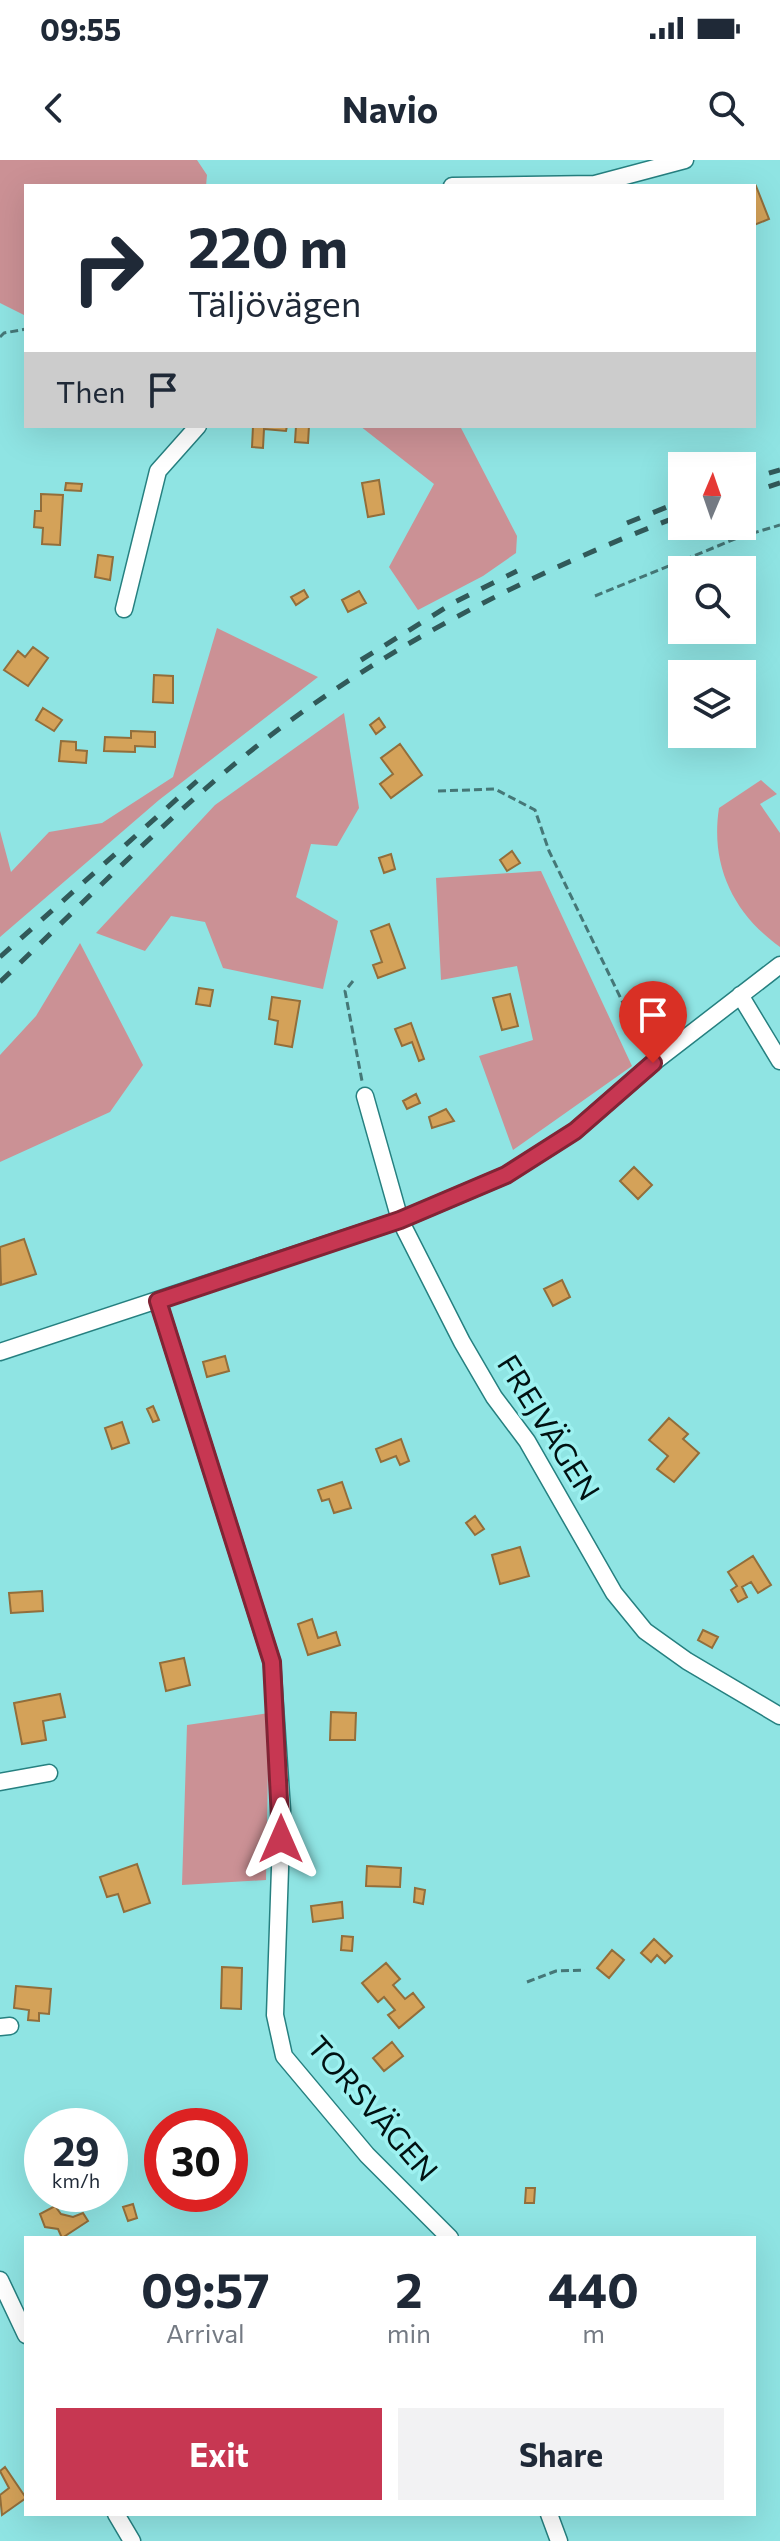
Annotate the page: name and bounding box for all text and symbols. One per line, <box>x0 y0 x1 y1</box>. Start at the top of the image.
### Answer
text: 09:55 <box>40 10 121 47</box>
icon: back <box>32 86 76 130</box>
text: Navio <box>342 86 438 130</box>
icon: search <box>704 86 748 130</box>
text: 220 m <box>188 211 348 280</box>
icon: right <box>56 216 160 320</box>
text: Täljövägen <box>188 280 361 324</box>
icon: arrive <box>141 368 185 412</box>
text: Then <box>56 372 125 409</box>
north arrow <box>668 452 756 540</box>
map controls <box>668 452 756 748</box>
button: search <box>668 556 756 644</box>
button: layers <box>668 660 756 748</box>
pin <box>619 981 687 1063</box>
icon: arrive <box>631 993 675 1037</box>
street label: FREJVÄGEN <box>491 1347 609 1506</box>
position arrow <box>239 1797 323 1881</box>
street label: TORSVÄGEN <box>301 2027 447 2188</box>
speed limit sign: 30 <box>144 2108 248 2212</box>
text: 29 <box>52 2125 100 2174</box>
text: km/h <box>52 2168 100 2192</box>
text: 09:57 <box>141 2259 270 2318</box>
text: 2 <box>395 2259 423 2318</box>
text: 440 <box>548 2259 639 2318</box>
text: Arrival <box>166 2317 245 2348</box>
text: min <box>387 2317 431 2348</box>
text: m <box>582 2317 605 2348</box>
button: Exit <box>56 2408 382 2500</box>
button: Share <box>398 2408 724 2500</box>

